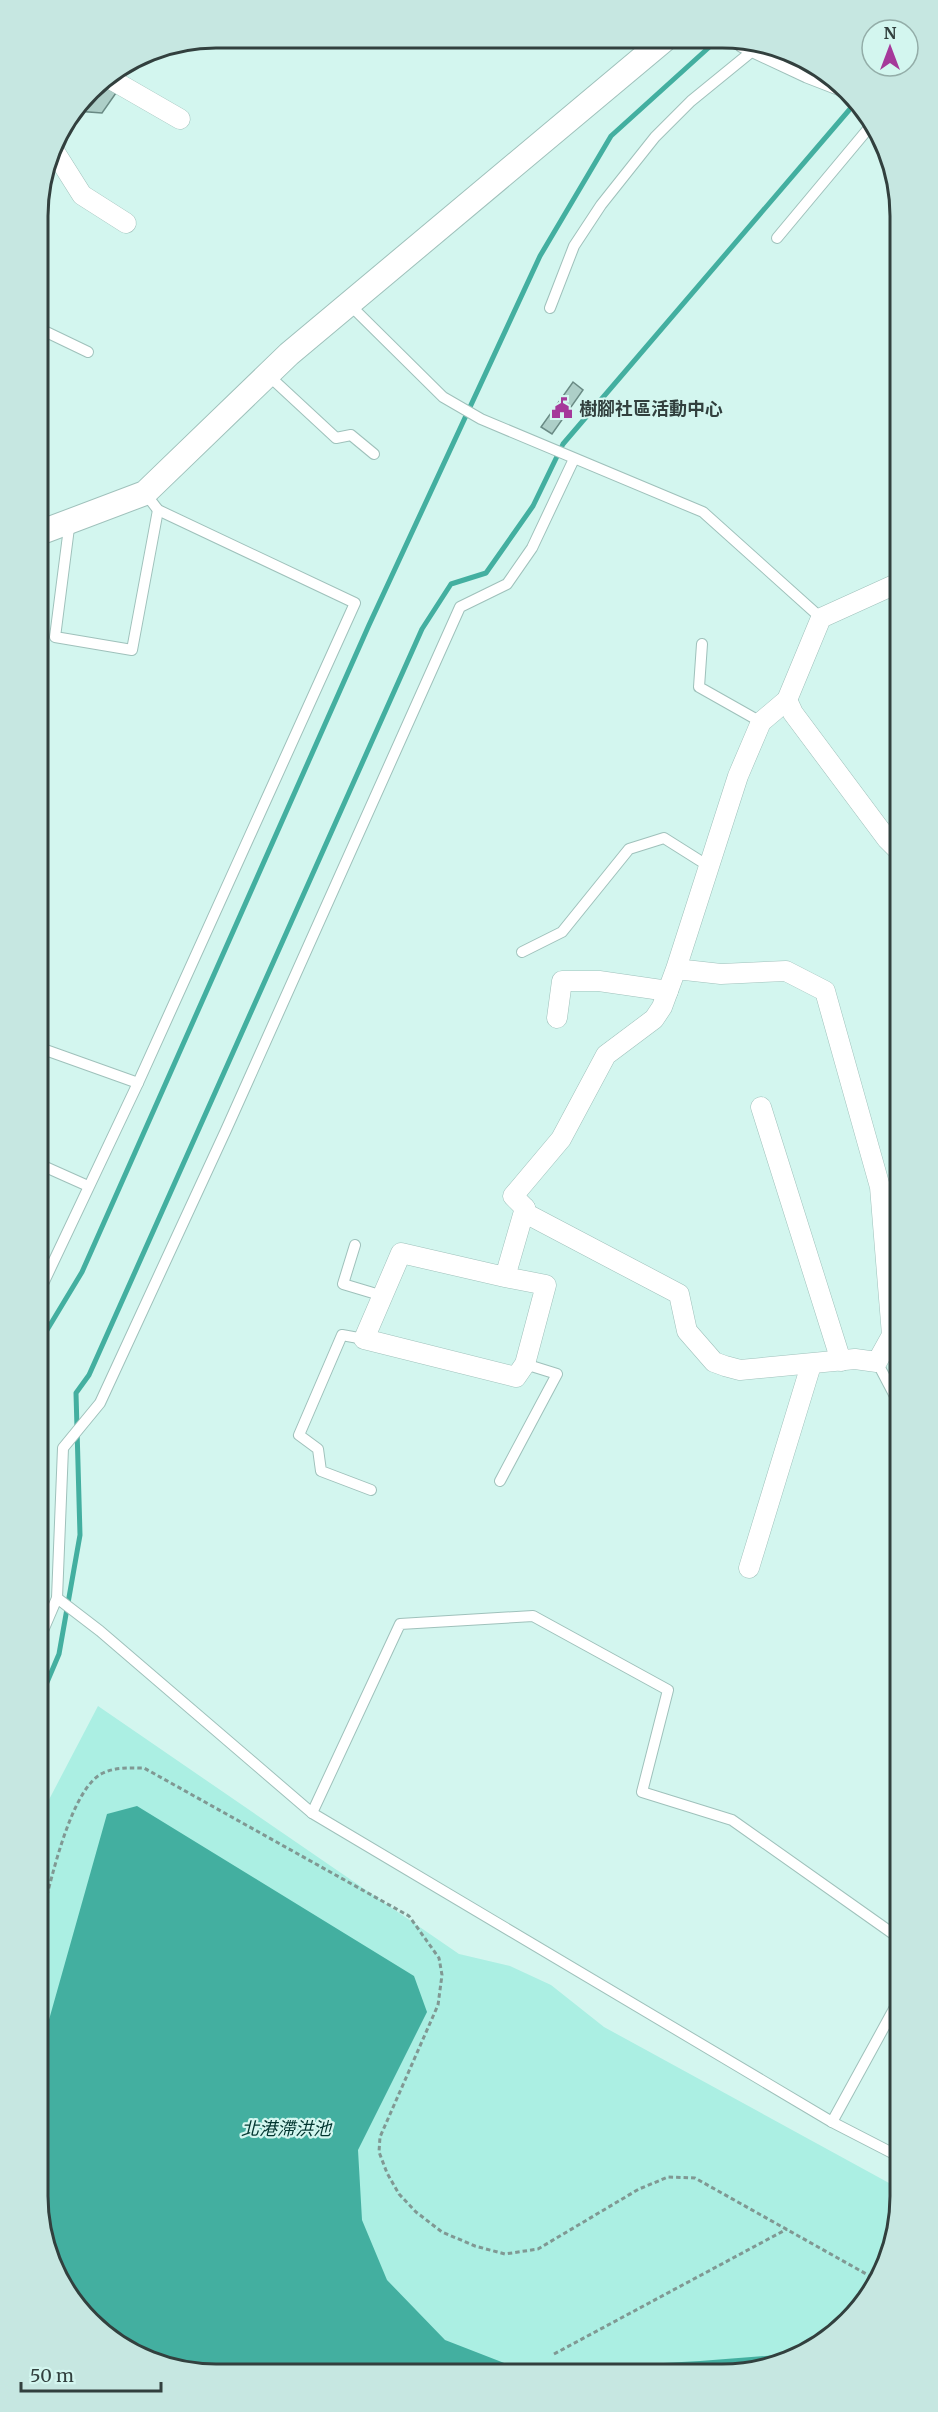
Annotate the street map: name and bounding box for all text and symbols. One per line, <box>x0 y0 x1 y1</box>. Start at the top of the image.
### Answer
north arrow <box>860 18 920 78</box>
text: N <box>884 23 897 43</box>
public building icon: 樹腳社區活動中心 <box>550 396 574 420</box>
place label: 樹腳社區活動中心 <box>579 397 723 420</box>
park label: 北港滯洪池 <box>241 2117 333 2140</box>
scale bar <box>21 2355 160 2393</box>
text: 50 m <box>30 2364 74 2387</box>

